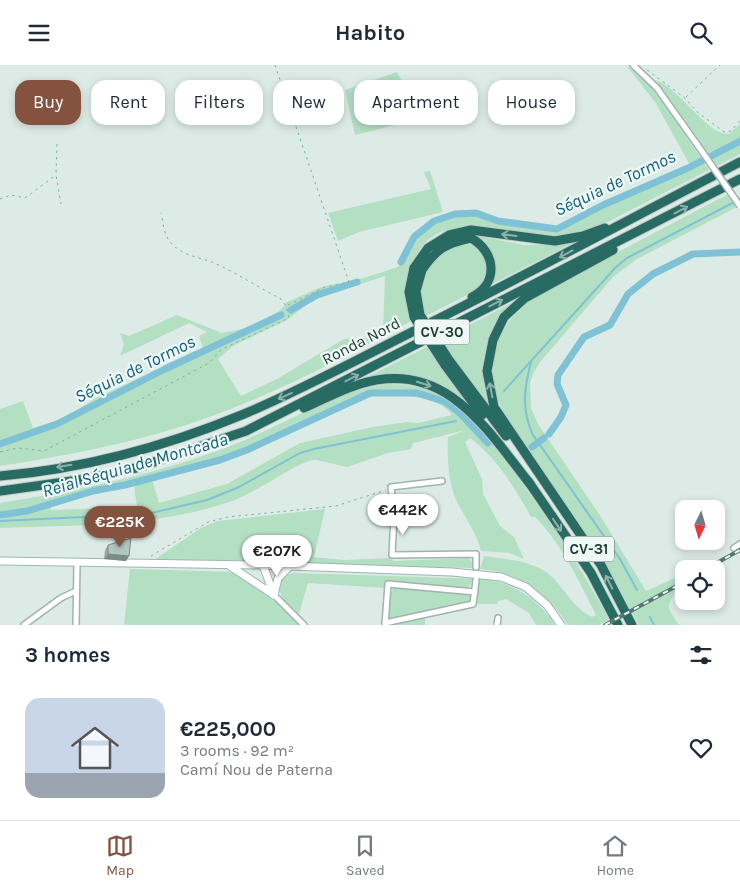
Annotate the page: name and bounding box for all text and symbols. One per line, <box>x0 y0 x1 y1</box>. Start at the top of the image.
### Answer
icon: menu <box>25 19 53 47</box>
icon: search <box>687 19 715 47</box>
text: Habito <box>335 20 405 46</box>
chip: Buy <box>15 80 81 125</box>
chip: Rent <box>91 80 165 125</box>
chip: Filters <box>175 80 263 125</box>
chip: New <box>273 80 344 125</box>
chip: Apartment <box>354 80 478 125</box>
chip: House <box>488 80 575 125</box>
water label: Séquia de Tormos <box>551 145 679 221</box>
one-way arrow <box>673 205 688 214</box>
one-way arrow <box>501 230 517 240</box>
one-way arrow <box>559 249 574 259</box>
one-way arrow <box>489 298 504 308</box>
street label: Ronda Nord <box>319 313 403 369</box>
road number: CV-30 <box>414 319 470 345</box>
water label: Séquia de Tormos <box>71 330 199 408</box>
one-way arrow <box>344 373 359 382</box>
one-way arrow <box>416 380 432 390</box>
one-way arrow <box>485 382 495 398</box>
one-way arrow <box>278 391 293 401</box>
water label: Reial Séquia de Montcada <box>40 428 230 502</box>
one-way arrow <box>57 462 73 472</box>
pin: €442K <box>368 493 438 536</box>
text: €442K <box>378 500 428 519</box>
north arrow <box>675 500 725 550</box>
map controls <box>675 500 725 610</box>
pin: €225K <box>85 505 155 548</box>
text: €225K <box>95 512 145 531</box>
one-way arrow <box>552 517 562 531</box>
pin: €207K <box>242 535 312 577</box>
road number: CV-31 <box>564 537 614 561</box>
text: €207K <box>253 541 301 560</box>
button: locate <box>675 560 725 610</box>
one-way arrow <box>604 575 613 590</box>
icon: filters <box>687 641 715 669</box>
text: 3 homes <box>25 643 110 667</box>
text: €225,000 <box>180 717 276 741</box>
icon: home <box>65 718 125 778</box>
icon: heart <box>687 734 715 762</box>
text: 3 rooms · 92 m² <box>180 741 294 760</box>
text: Camí Nou de Paterna <box>180 760 333 779</box>
tab: Map <box>106 832 134 879</box>
tab: Saved <box>346 832 385 879</box>
tab: Home <box>597 832 634 879</box>

